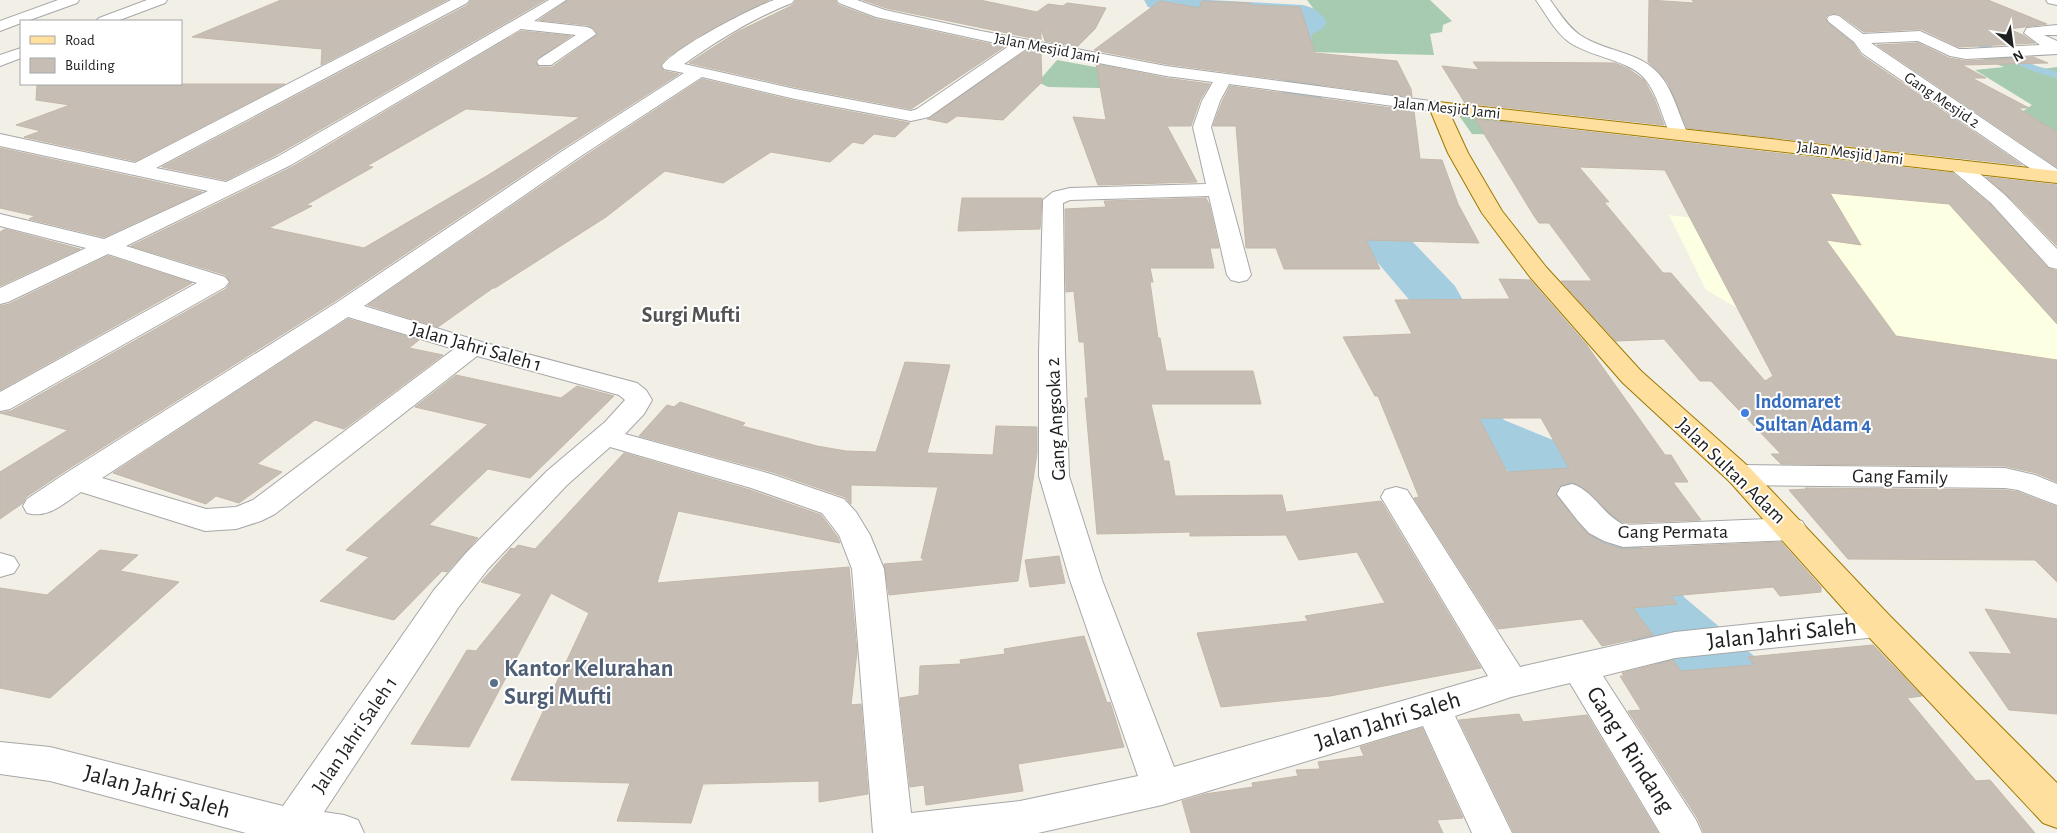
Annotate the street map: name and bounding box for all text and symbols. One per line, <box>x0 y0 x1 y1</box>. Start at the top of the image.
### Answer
legend <box>20 20 182 85</box>
north arrow <box>1987 20 2037 70</box>
street label: Jalan Mesjid Jami <box>993 30 1101 67</box>
text: Road <box>65 33 95 48</box>
text: N <box>2010 47 2025 64</box>
text: Building <box>65 58 115 73</box>
street label: Gang Mesjid 2 <box>1901 69 1983 132</box>
street label: Jalan Mesjid Jami <box>1393 94 1501 123</box>
street label: Jalan Mesjid Jami <box>1796 139 1904 168</box>
district label: Surgi Mufti <box>642 304 740 326</box>
street label: Jalan Jahri Saleh 1 <box>408 319 544 375</box>
street label: Gang Angsoka 2 <box>1043 357 1069 481</box>
place label: Indomaret Sultan Adam 4 <box>1755 392 1871 435</box>
marker: Indomaret Sultan Adam 4 <box>1739 407 1751 419</box>
street label: Jalan Sultan Adam <box>1673 414 1789 528</box>
street label: Gang Family <box>1852 466 1948 488</box>
street label: Gang Permata <box>1618 522 1728 542</box>
street label: Jalan Jahri Saleh <box>1706 614 1858 654</box>
place label: Kantor Kelurahan Surgi Mufti <box>504 657 673 709</box>
street label: Jalan Jahri Saleh 1 <box>309 673 401 797</box>
marker: Kantor Kelurahan Surgi Mufti <box>488 677 500 689</box>
street label: Gang 1 Rindang <box>1582 683 1679 818</box>
street label: Jalan Jahri Saleh <box>1313 688 1463 754</box>
street label: Jalan Jahri Saleh <box>81 761 233 823</box>

